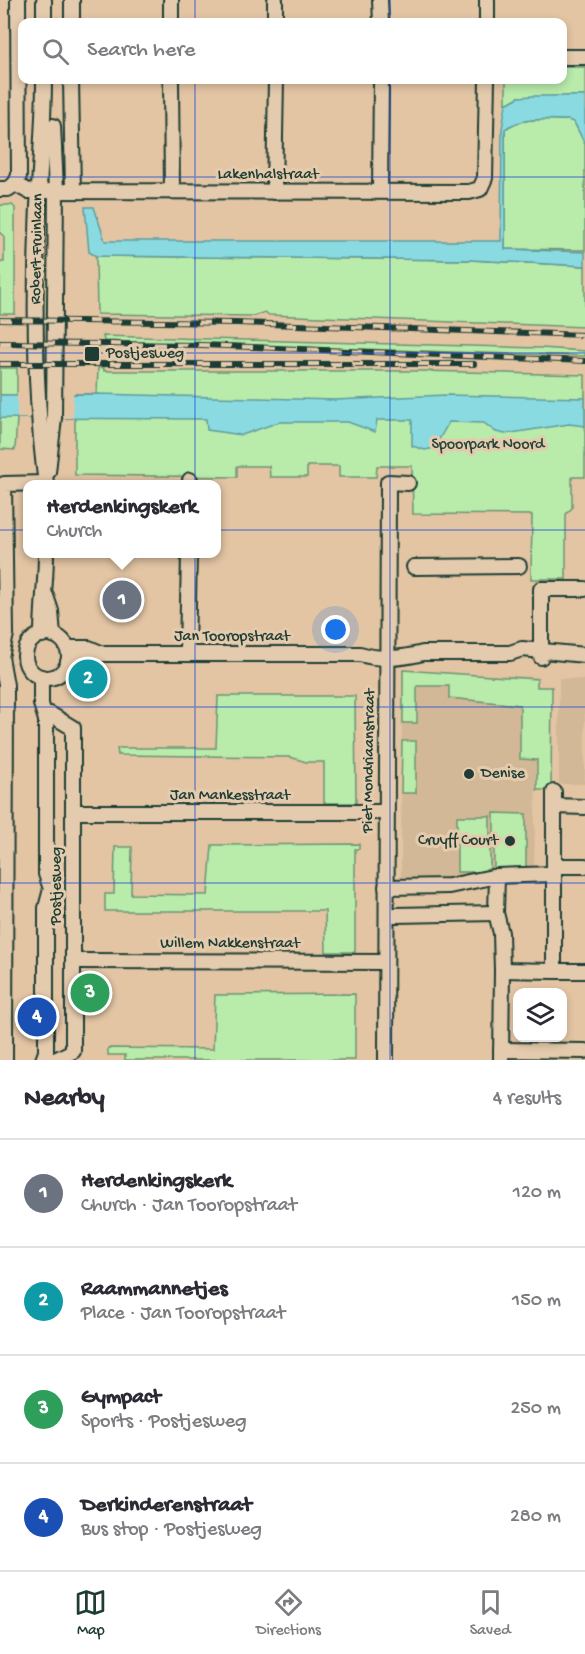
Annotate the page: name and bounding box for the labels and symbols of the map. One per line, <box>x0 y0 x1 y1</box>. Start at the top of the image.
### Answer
street label: Lakenhalstraat <box>217 166 320 185</box>
street label: Robert Fruinlaan <box>28 193 48 305</box>
marker: Postjesweg <box>83 345 101 363</box>
place label: Postjesweg <box>105 345 184 364</box>
park label: Spoorpark Noord <box>431 436 546 455</box>
pin: 1 <box>102 578 142 622</box>
your location <box>321 615 350 644</box>
street label: Jan Tooropstraat <box>174 628 291 647</box>
pin: 2 <box>68 656 107 702</box>
street label: Piet Mondriaanstraat <box>359 687 381 834</box>
place label: Denise <box>480 765 526 784</box>
marker: Denise <box>462 767 476 781</box>
street label: Jan Mankesstraat <box>170 787 291 806</box>
place label: Cruyff Court <box>418 832 499 851</box>
marker: Cruyff Court <box>503 834 517 848</box>
street label: Postjesweg <box>48 847 67 926</box>
street label: Willem Nakkenstraat <box>160 935 301 954</box>
pin: 3 <box>70 970 110 1016</box>
pin: 4 <box>18 994 57 1040</box>

